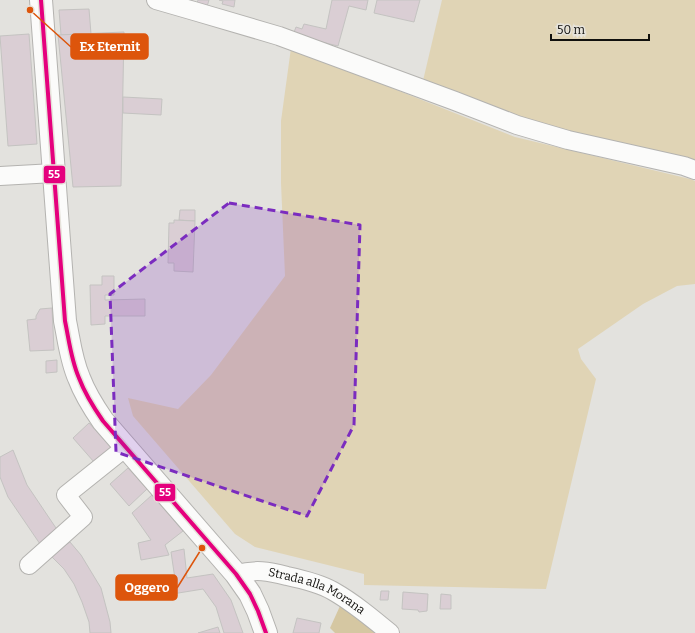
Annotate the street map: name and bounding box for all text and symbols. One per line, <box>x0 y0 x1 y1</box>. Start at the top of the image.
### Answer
scale bar <box>551 16 649 42</box>
text: 50 m <box>557 23 586 37</box>
callout: Ex Eternit <box>71 34 148 59</box>
text: Ex Eternit <box>80 39 140 54</box>
line badge: 55 <box>43 165 66 184</box>
text: 55 <box>48 168 60 181</box>
line badge: 55 <box>154 483 176 502</box>
text: 55 <box>159 486 171 499</box>
street label: Strada alla Morana <box>267 565 368 617</box>
callout: Oggero <box>116 575 177 600</box>
text: Oggero <box>125 580 170 595</box>

